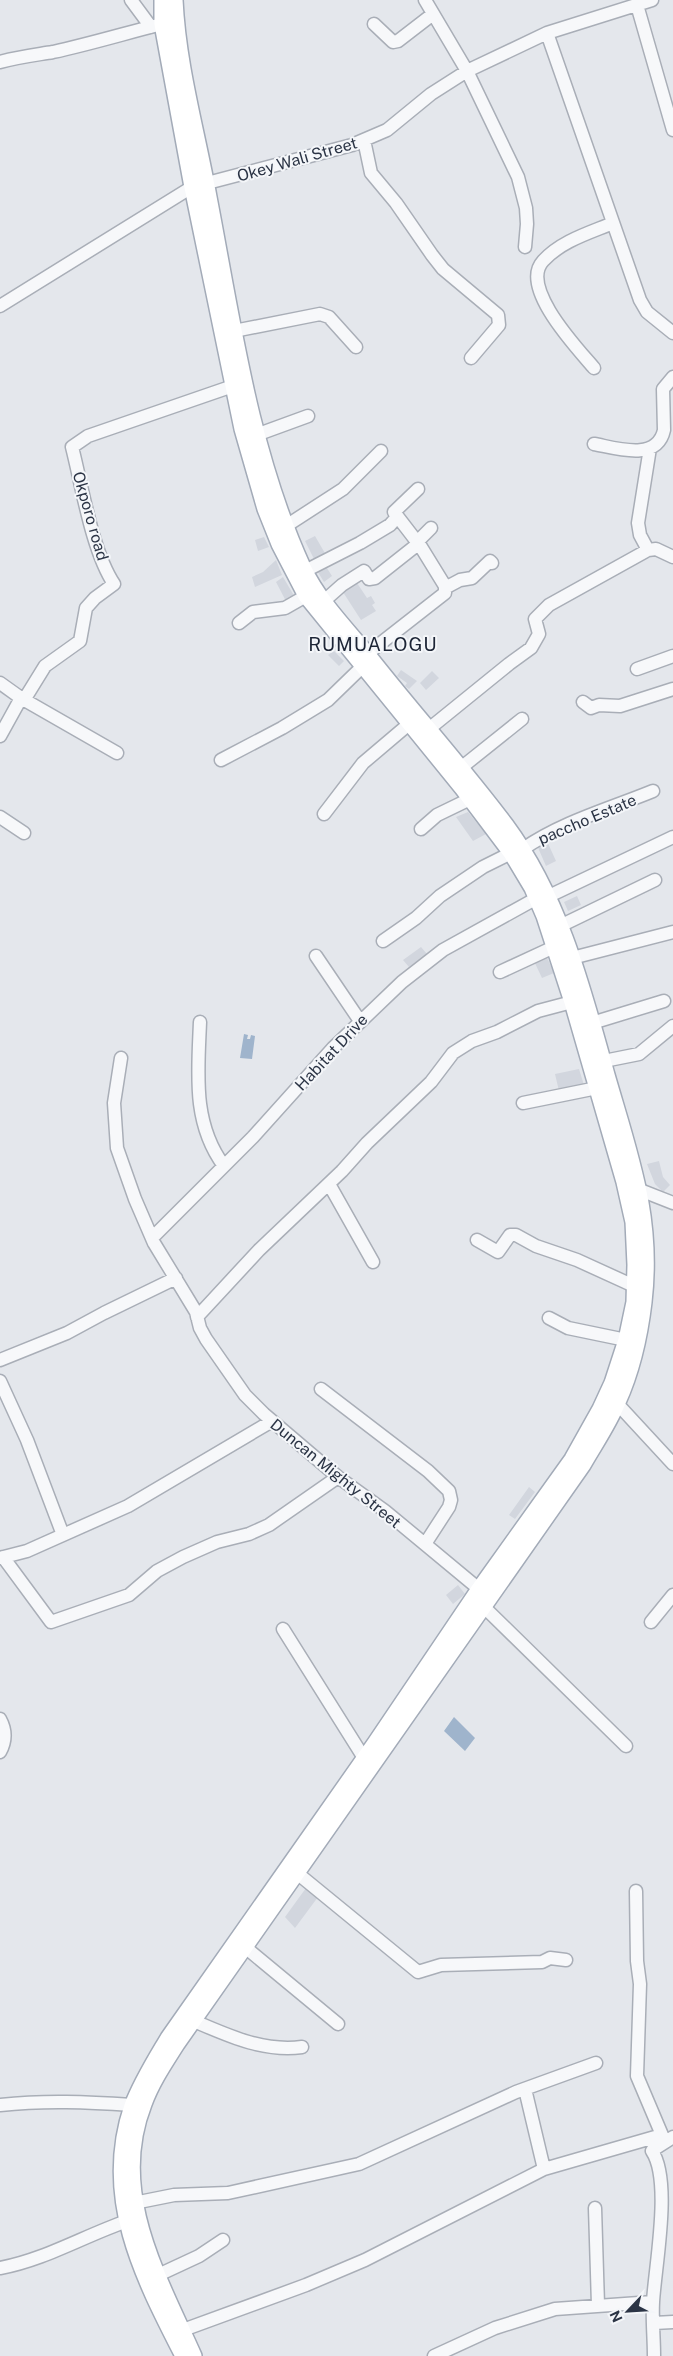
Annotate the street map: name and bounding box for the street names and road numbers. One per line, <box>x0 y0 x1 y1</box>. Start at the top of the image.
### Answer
street label: Okey Wali Street <box>235 133 359 186</box>
street label: Okporo road <box>69 469 112 563</box>
street label: paccho Estate <box>535 790 639 849</box>
street label: Habitat Drive <box>291 1010 372 1095</box>
street label: Duncan Mighty Street <box>267 1415 405 1532</box>

